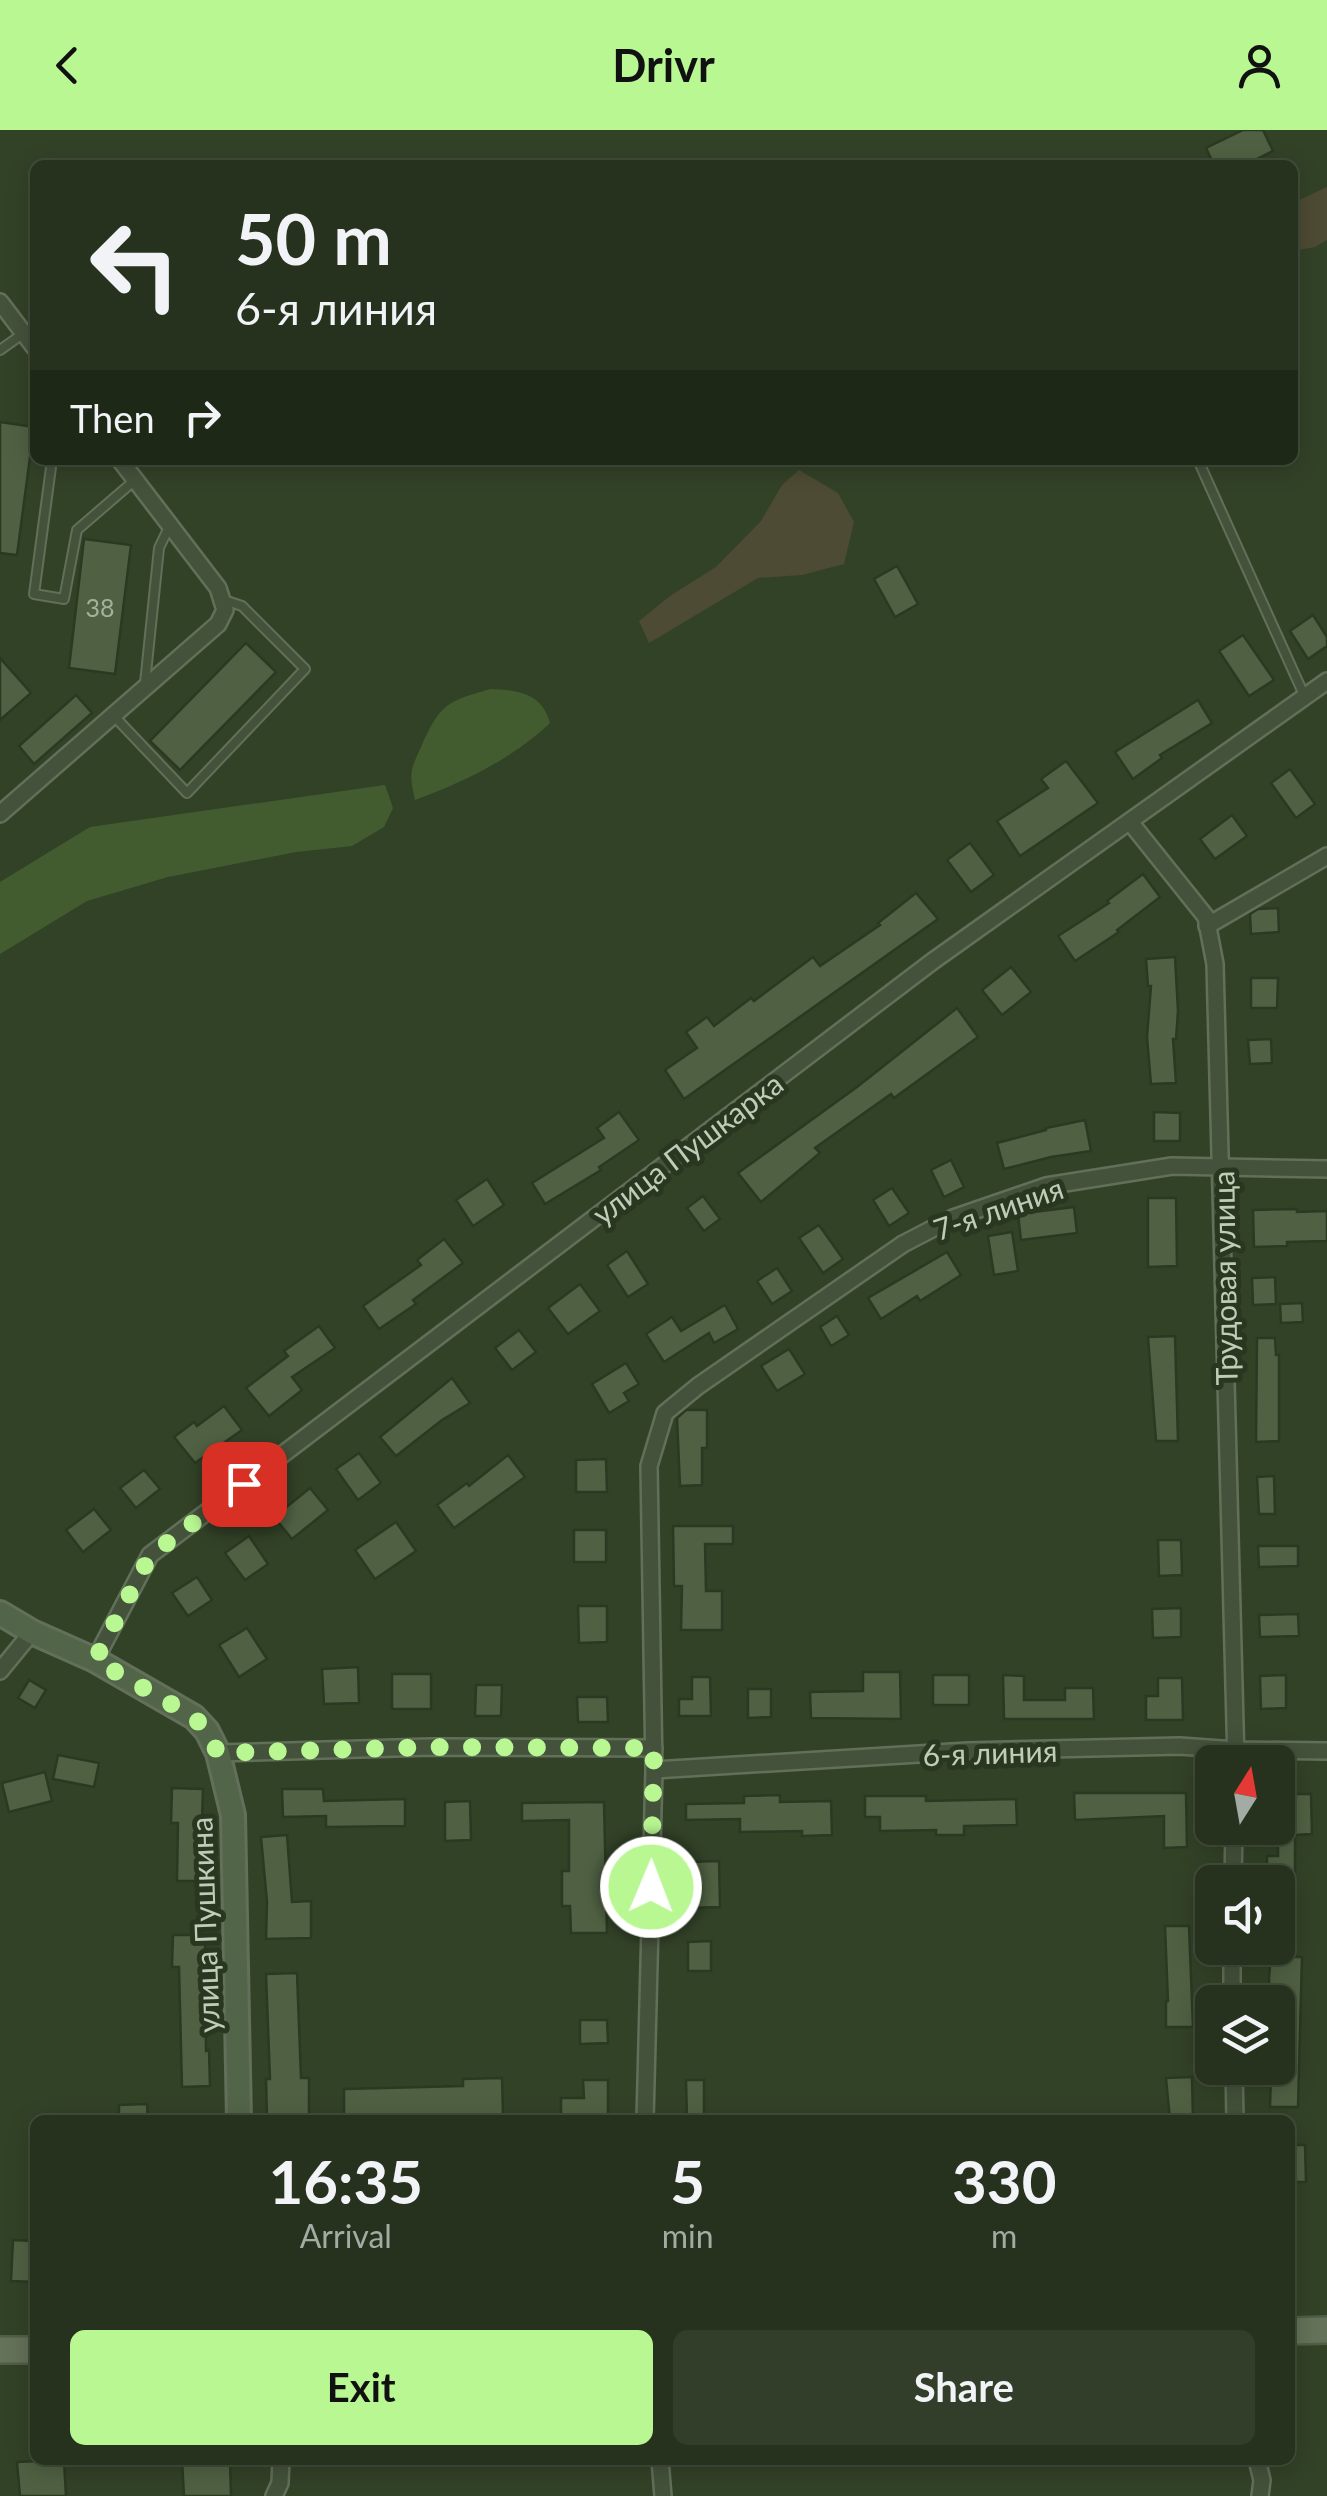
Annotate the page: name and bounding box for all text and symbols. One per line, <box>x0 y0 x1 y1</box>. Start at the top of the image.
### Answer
icon: back <box>40 38 95 93</box>
text: Drivr <box>612 38 715 92</box>
icon: person <box>1232 38 1287 93</box>
text: 50 m <box>235 196 392 280</box>
icon: left <box>70 200 200 330</box>
text: 6-я линия <box>235 281 437 335</box>
icon: right <box>175 390 230 445</box>
text: Then <box>70 395 155 441</box>
house number: 38 <box>85 592 115 622</box>
street label: улица Пушкарка <box>585 1065 789 1231</box>
street label: 7-я линия <box>928 1169 1068 1247</box>
street label: Трудовая улица <box>1204 1171 1244 1385</box>
pin <box>202 1442 287 1527</box>
icon: arrive <box>217 1457 272 1512</box>
street label: 6-я линия <box>922 1732 1058 1772</box>
north arrow <box>1195 1745 1295 1845</box>
map controls <box>1195 1745 1295 2085</box>
street label: улица Пушкина <box>182 1816 226 2034</box>
position arrow <box>599 1835 703 1939</box>
button: sound <box>1195 1865 1295 1965</box>
button: layers <box>1195 1985 1295 2085</box>
text: 16:35 <box>269 2145 423 2217</box>
text: 5 <box>670 2145 705 2217</box>
text: 330 <box>952 2145 1056 2217</box>
text: Arrival <box>300 2216 392 2255</box>
text: min <box>662 2216 714 2255</box>
text: m <box>991 2216 1017 2255</box>
button: Exit <box>70 2330 653 2445</box>
button: Share <box>673 2330 1255 2445</box>

